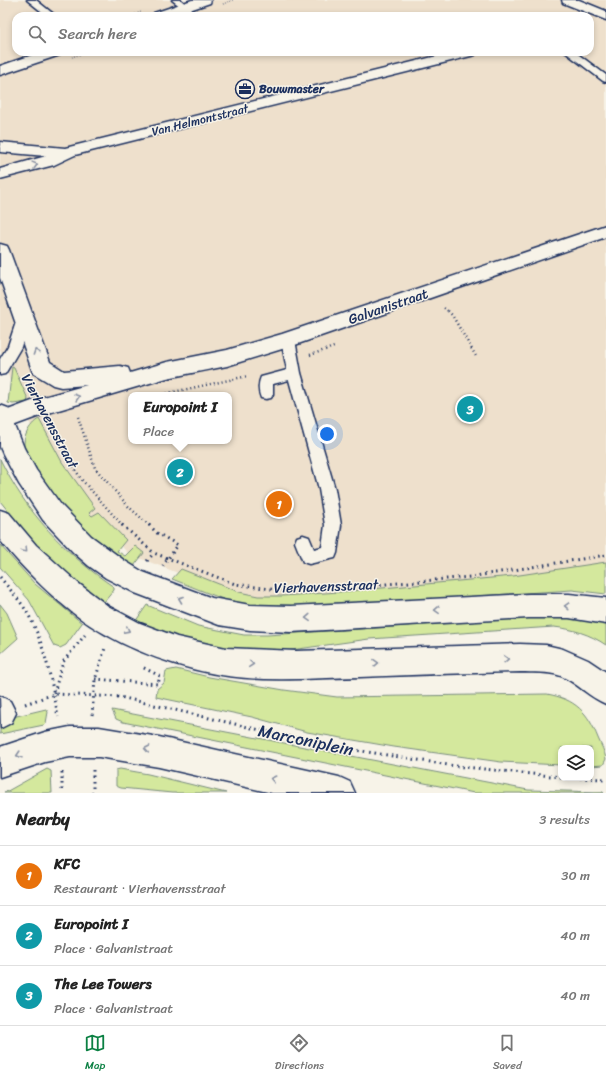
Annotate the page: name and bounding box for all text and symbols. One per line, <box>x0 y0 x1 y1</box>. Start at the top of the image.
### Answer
search box <box>12 12 594 56</box>
text: Search here <box>58 21 137 47</box>
icon: search <box>26 23 48 45</box>
office icon: Bouwmaster <box>234 78 256 100</box>
place label: Bouwmaster <box>259 78 325 100</box>
street label: Van Helmontstraat <box>149 97 252 143</box>
one-way arrow <box>31 161 38 170</box>
street label: Galvanistraat <box>345 281 432 332</box>
one-way arrow <box>33 349 41 356</box>
street label: Vierhavensstraat <box>14 369 86 474</box>
popup <box>128 392 232 444</box>
one-way arrow <box>73 393 80 402</box>
text: Europoint I <box>143 394 217 420</box>
pin: 3 <box>457 394 483 424</box>
text: Place <box>143 420 174 443</box>
your location <box>317 424 337 444</box>
pin: 2 <box>167 457 193 487</box>
pin: 1 <box>266 489 292 519</box>
one-way arrow <box>20 546 28 553</box>
street label: Vierhavensstraat <box>273 572 380 601</box>
one-way arrow <box>177 596 184 604</box>
one-way arrow <box>564 602 570 611</box>
one-way arrow <box>434 606 440 615</box>
one-way arrow <box>305 613 311 622</box>
one-way arrow <box>122 625 130 633</box>
one-way arrow <box>503 654 509 663</box>
one-way arrow <box>248 659 254 668</box>
one-way arrow <box>373 659 379 667</box>
street label: Marconiplein <box>255 715 357 765</box>
one-way arrow <box>143 745 150 754</box>
map controls <box>558 745 594 781</box>
button: layers <box>558 745 594 781</box>
one-way arrow <box>16 750 23 759</box>
one-way arrow <box>270 775 276 783</box>
text: Nearby <box>16 804 70 834</box>
text: 3 results <box>539 808 590 831</box>
text: KFC <box>54 851 80 877</box>
text: 1 <box>26 864 32 887</box>
text: 30 m <box>561 864 590 887</box>
text: Restaurant · Vierhavensstraat <box>54 877 226 900</box>
text: Europoint I <box>54 911 128 937</box>
text: 2 <box>25 924 33 947</box>
text: 40 m <box>560 924 590 947</box>
text: Place · Galvanistraat <box>54 937 173 960</box>
text: The Lee Towers <box>54 971 152 997</box>
text: 3 <box>25 984 33 1007</box>
text: 40 m <box>560 984 590 1007</box>
text: Place · Galvanistraat <box>54 997 173 1020</box>
tab: Map <box>84 1032 106 1075</box>
tab: Directions <box>275 1032 324 1075</box>
tab: Saved <box>493 1032 522 1075</box>

